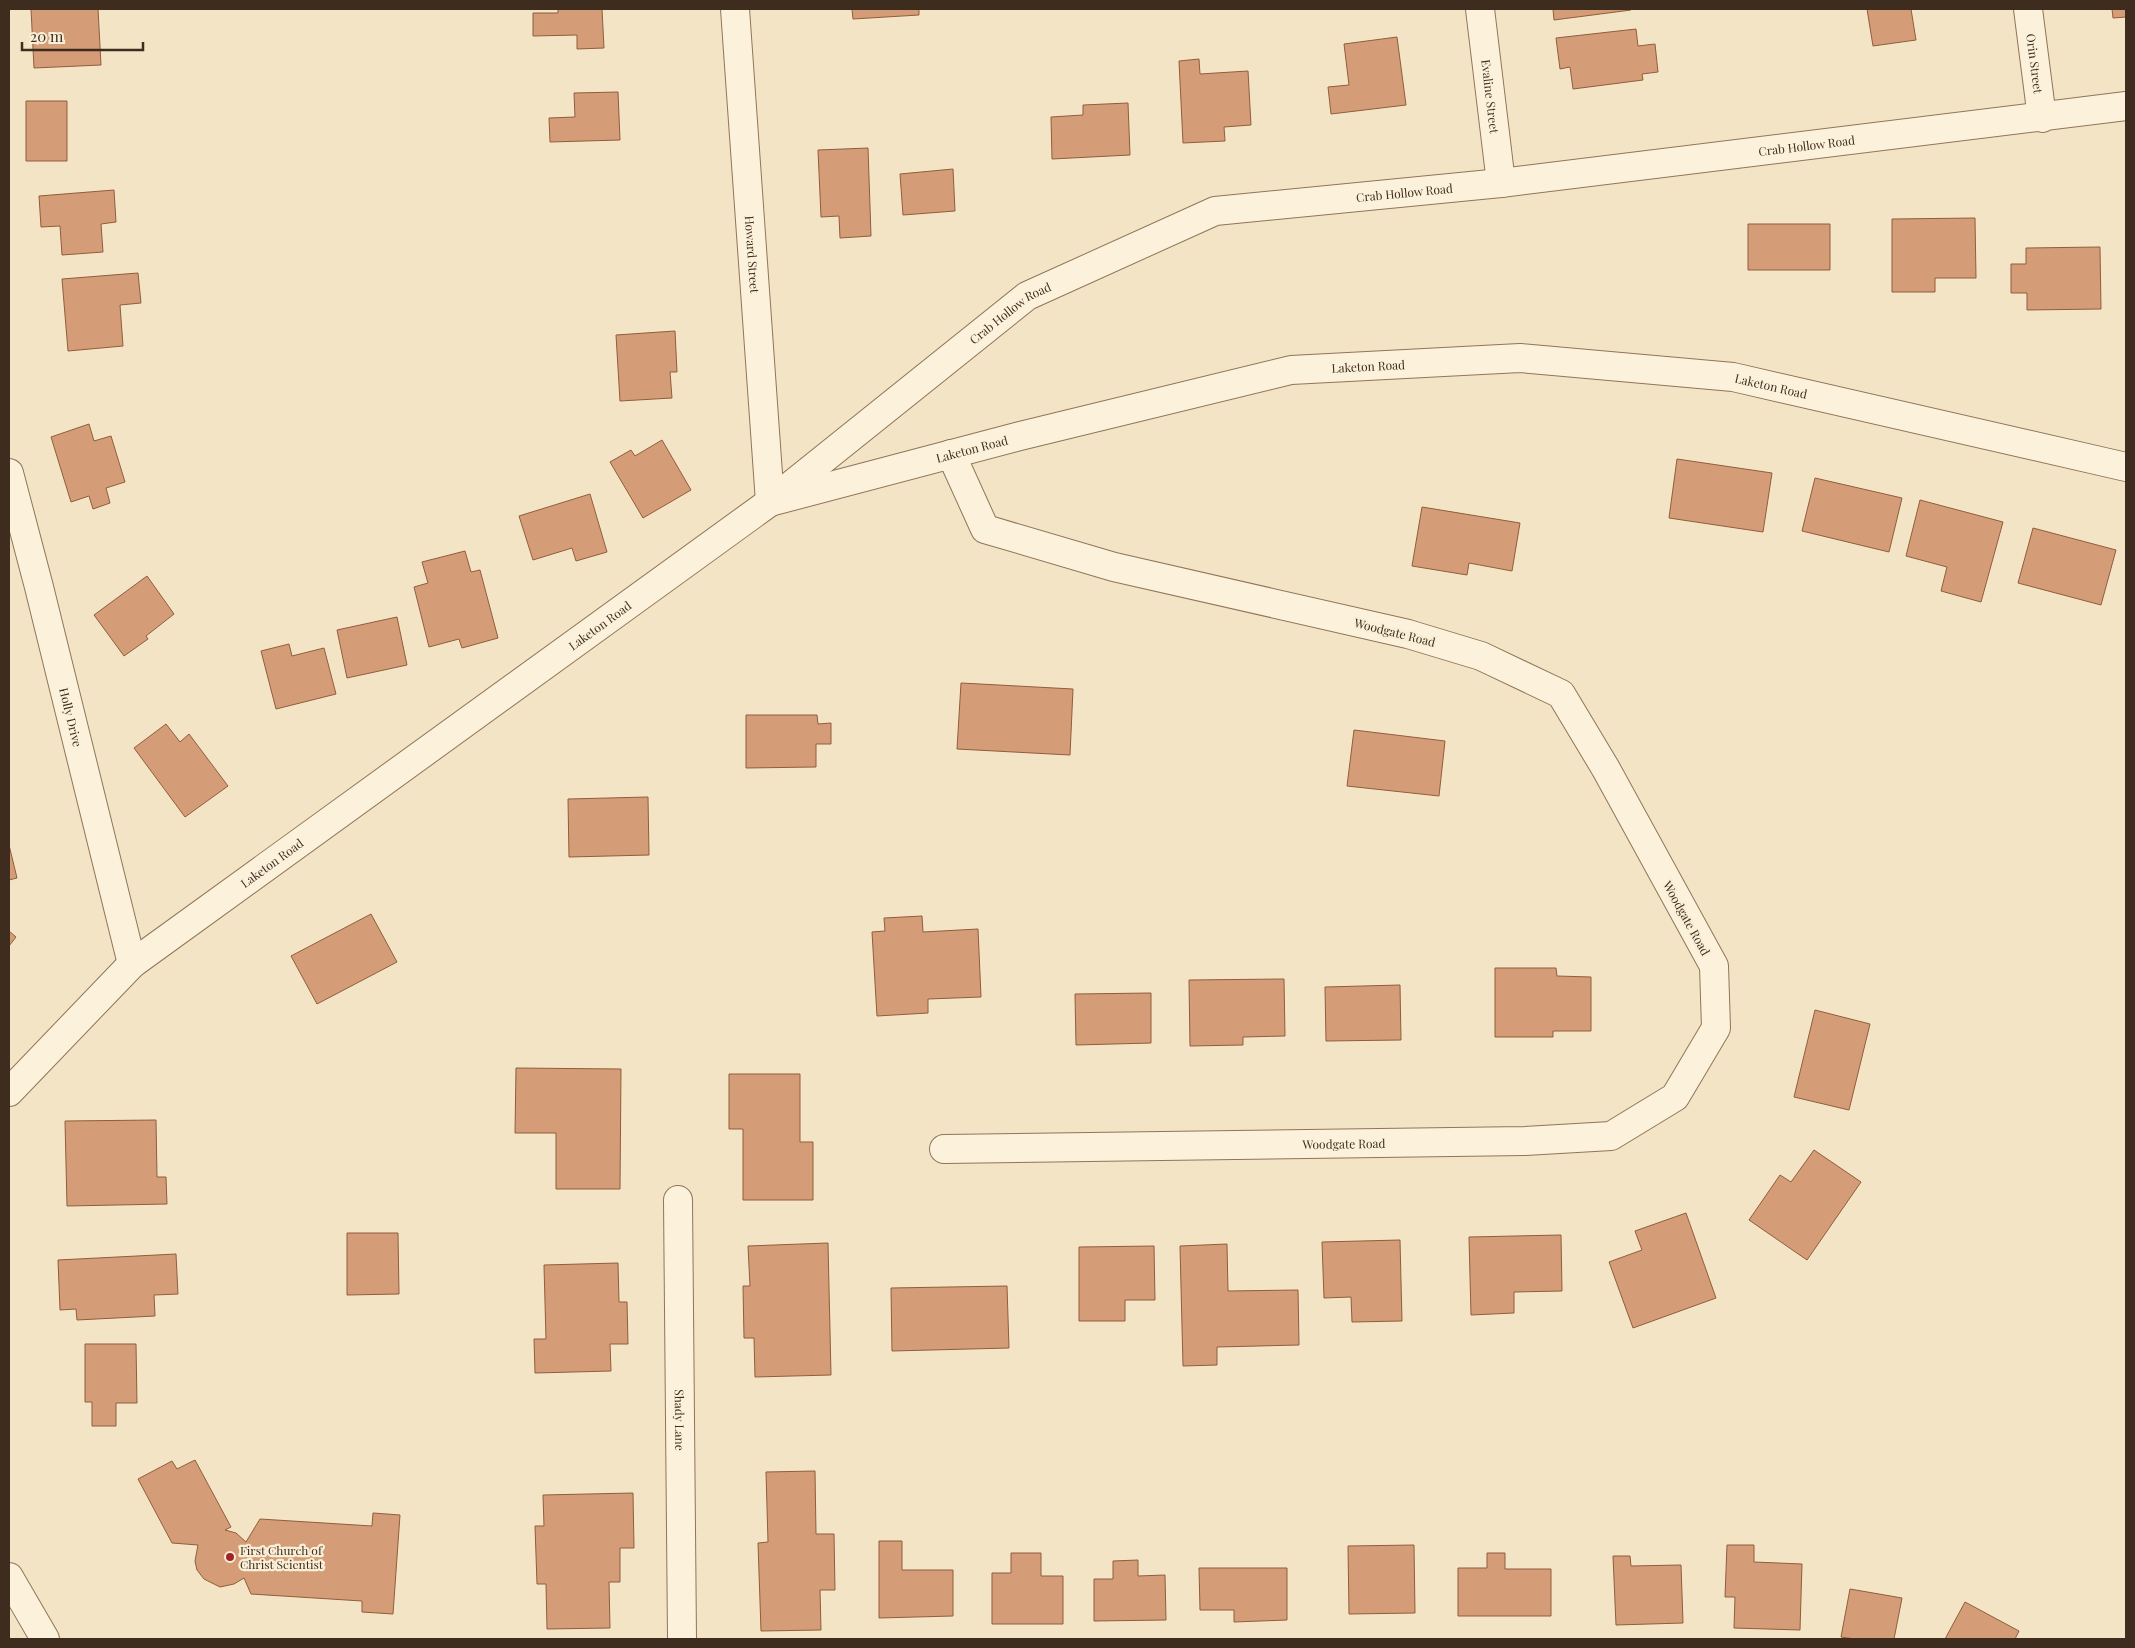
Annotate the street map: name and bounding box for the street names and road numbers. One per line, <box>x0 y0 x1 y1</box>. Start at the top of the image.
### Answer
street label: Orin Street <box>2023 33 2047 95</box>
street label: Evaline Street <box>1478 58 1503 135</box>
street label: Crab Hollow Road <box>1757 131 1856 159</box>
street label: Crab Hollow Road <box>1355 180 1454 205</box>
street label: Howard Street <box>742 215 763 295</box>
street label: Crab Hollow Road <box>966 278 1053 347</box>
street label: Laketon Road <box>1331 356 1405 376</box>
street label: Laketon Road <box>1733 370 1809 402</box>
street label: Laketon Road <box>934 432 1010 466</box>
street label: Laketon Road <box>565 597 634 653</box>
street label: Woodgate Road <box>1352 614 1437 650</box>
street label: Holly Drive <box>56 686 86 748</box>
street label: Laketon Road <box>237 835 306 891</box>
street label: Woodgate Road <box>1659 877 1714 958</box>
street label: Woodgate Road <box>1301 1135 1386 1152</box>
street label: Shady Lane <box>672 1389 688 1451</box>

